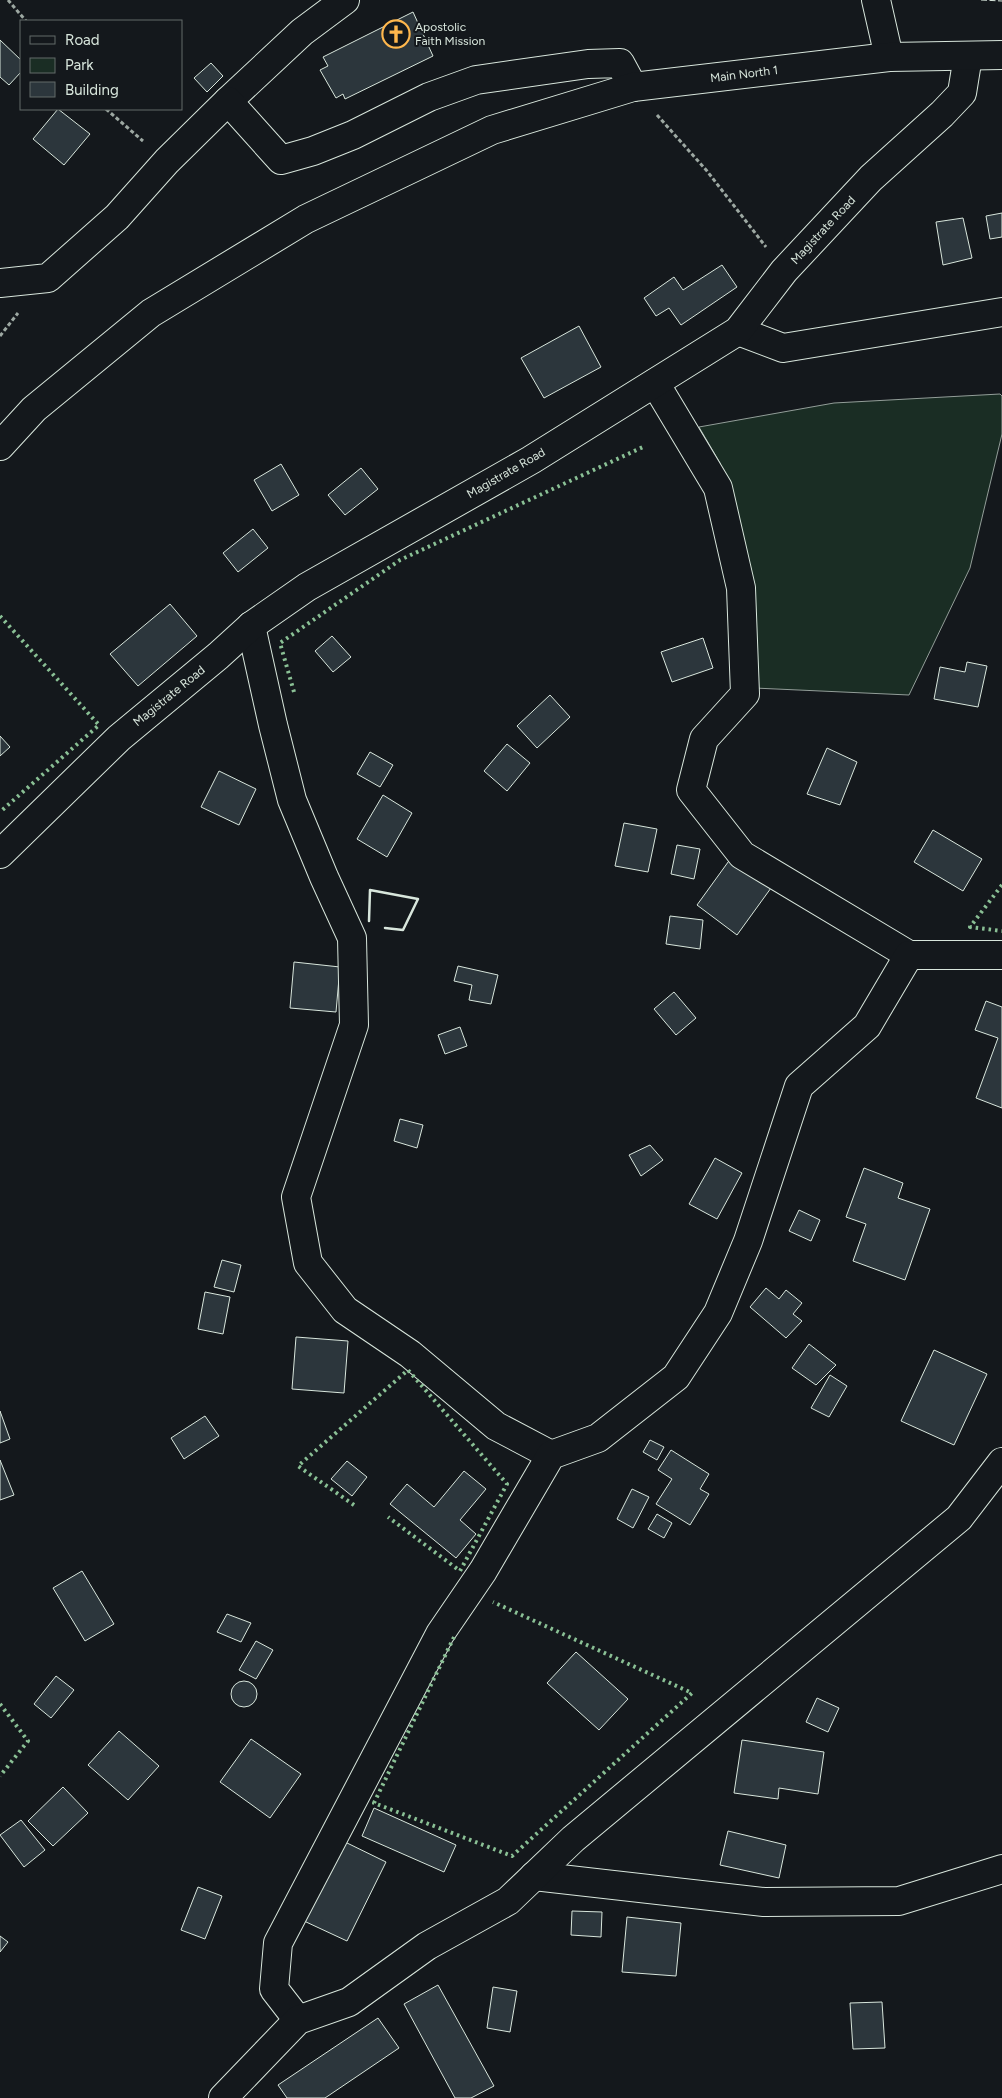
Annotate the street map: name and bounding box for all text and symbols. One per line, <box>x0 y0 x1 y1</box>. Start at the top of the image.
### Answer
church icon: Apostolic Faith Mission <box>381 19 411 49</box>
legend <box>20 20 182 110</box>
place label: Apostolic Faith Mission <box>415 20 485 48</box>
text: Road <box>65 31 100 49</box>
text: Park <box>65 56 94 74</box>
street label: Main North 1 <box>709 63 779 85</box>
text: Building <box>65 81 119 99</box>
street label: Magistrate Road <box>788 193 858 267</box>
street label: Magistrate Road <box>464 445 548 501</box>
street label: Magistrate Road <box>130 663 208 729</box>

